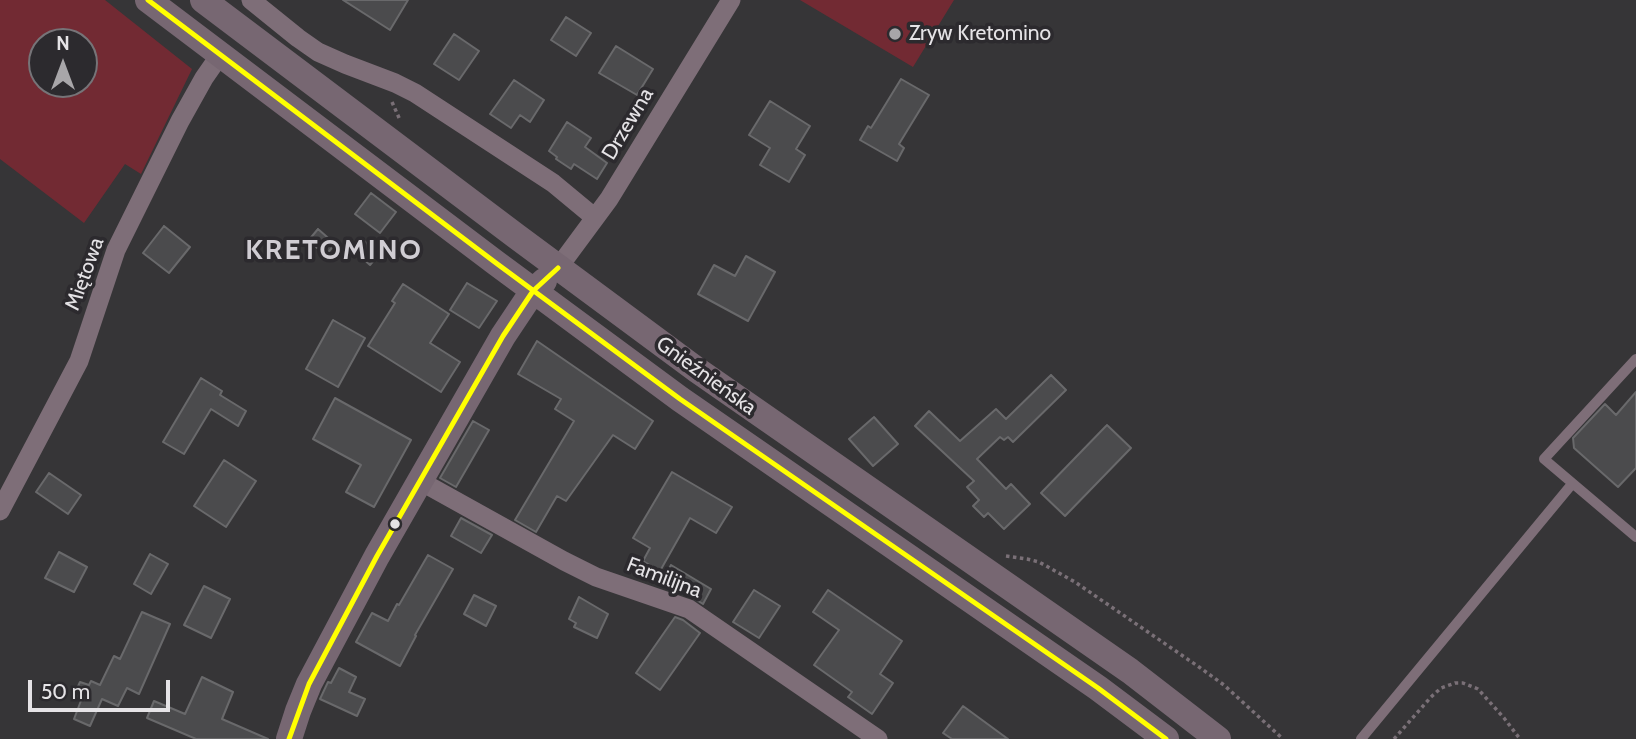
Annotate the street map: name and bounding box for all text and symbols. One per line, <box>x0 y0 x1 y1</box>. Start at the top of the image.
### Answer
place label: Zryw Kretomino <box>909 21 1051 47</box>
marker: Zryw Kretomino <box>887 26 903 42</box>
north arrow <box>28 28 98 98</box>
text: N <box>56 32 70 55</box>
street label: Drzewna <box>597 84 659 164</box>
street label: Miętowa <box>60 234 110 314</box>
district label: KRETOMINO <box>246 234 422 268</box>
street label: Gnieźnieńska <box>651 331 761 421</box>
unlabelled marker <box>388 517 402 531</box>
street label: Familijna <box>623 552 705 604</box>
scale bar <box>32 666 173 710</box>
text: 50 m <box>41 679 90 704</box>

